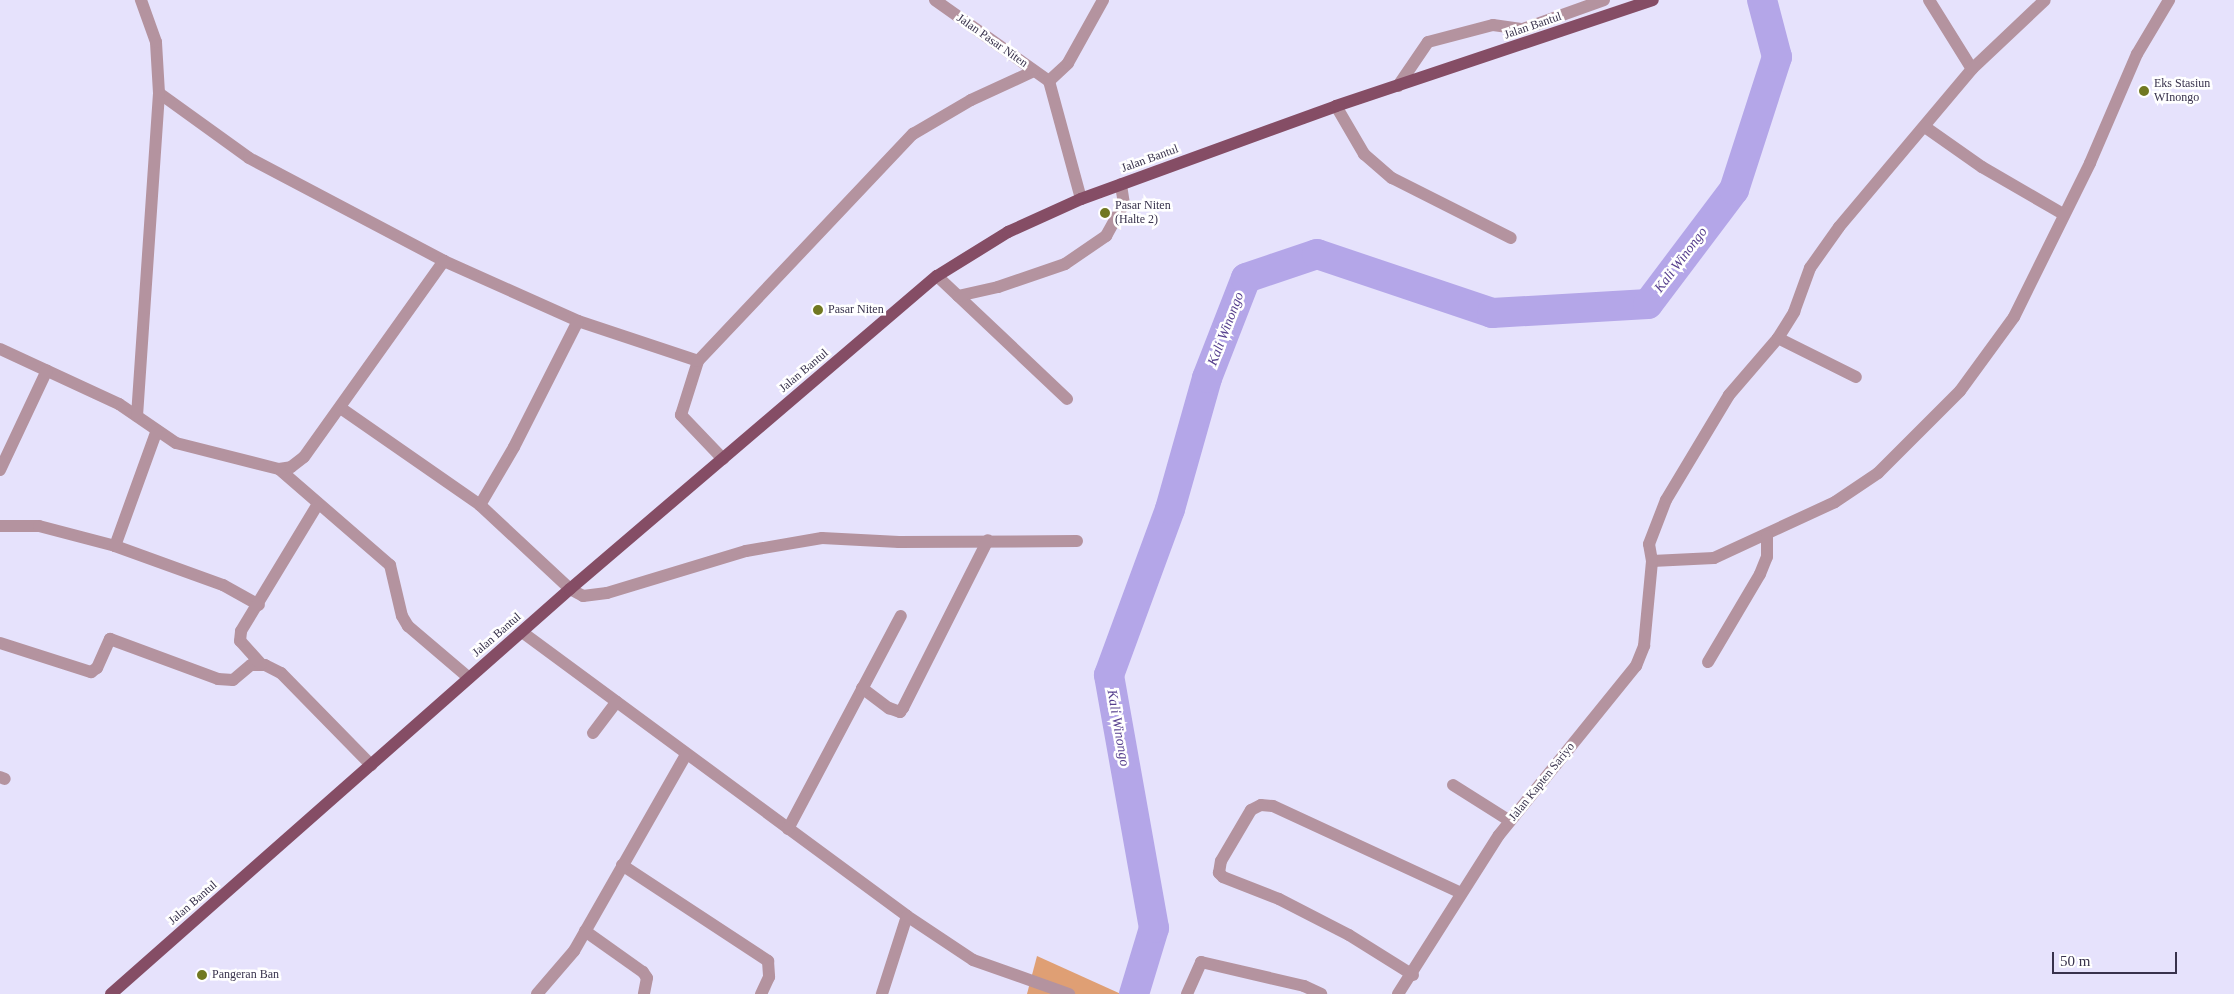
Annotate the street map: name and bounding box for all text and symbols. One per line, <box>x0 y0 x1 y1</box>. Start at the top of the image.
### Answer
street label: Jalan Bantul <box>1502 9 1564 43</box>
street label: Jalan Pasar Niten <box>954 11 1030 71</box>
place label: Eks Stasiun WInongo <box>2154 77 2210 105</box>
marker: Eks Stasiun WInongo <box>2138 85 2150 97</box>
street label: Jalan Bantul <box>1120 142 1180 176</box>
place label: Pasar Niten (Halte 2) <box>1115 199 1171 227</box>
marker: Pasar Niten (Halte 2) <box>1099 207 1111 219</box>
water label: Kali Winongo <box>1651 224 1711 296</box>
water label: Kali Winongo <box>1204 290 1248 368</box>
place label: Pasar Niten <box>828 303 884 317</box>
marker: Pasar Niten <box>812 304 824 316</box>
street label: Jalan Bantul <box>777 346 831 396</box>
street label: Jalan Bantul <box>470 610 524 660</box>
water label: Kali Winongo <box>1103 688 1133 768</box>
street label: Jalan Kapten Sariyo <box>1506 740 1578 824</box>
street label: Jalan Bantul <box>166 878 220 928</box>
scale bar <box>2054 942 2179 974</box>
text: 50 m <box>2060 953 2090 969</box>
place label: Pangeran Ban <box>212 968 279 982</box>
marker: Pangeran Ban <box>196 969 208 981</box>

